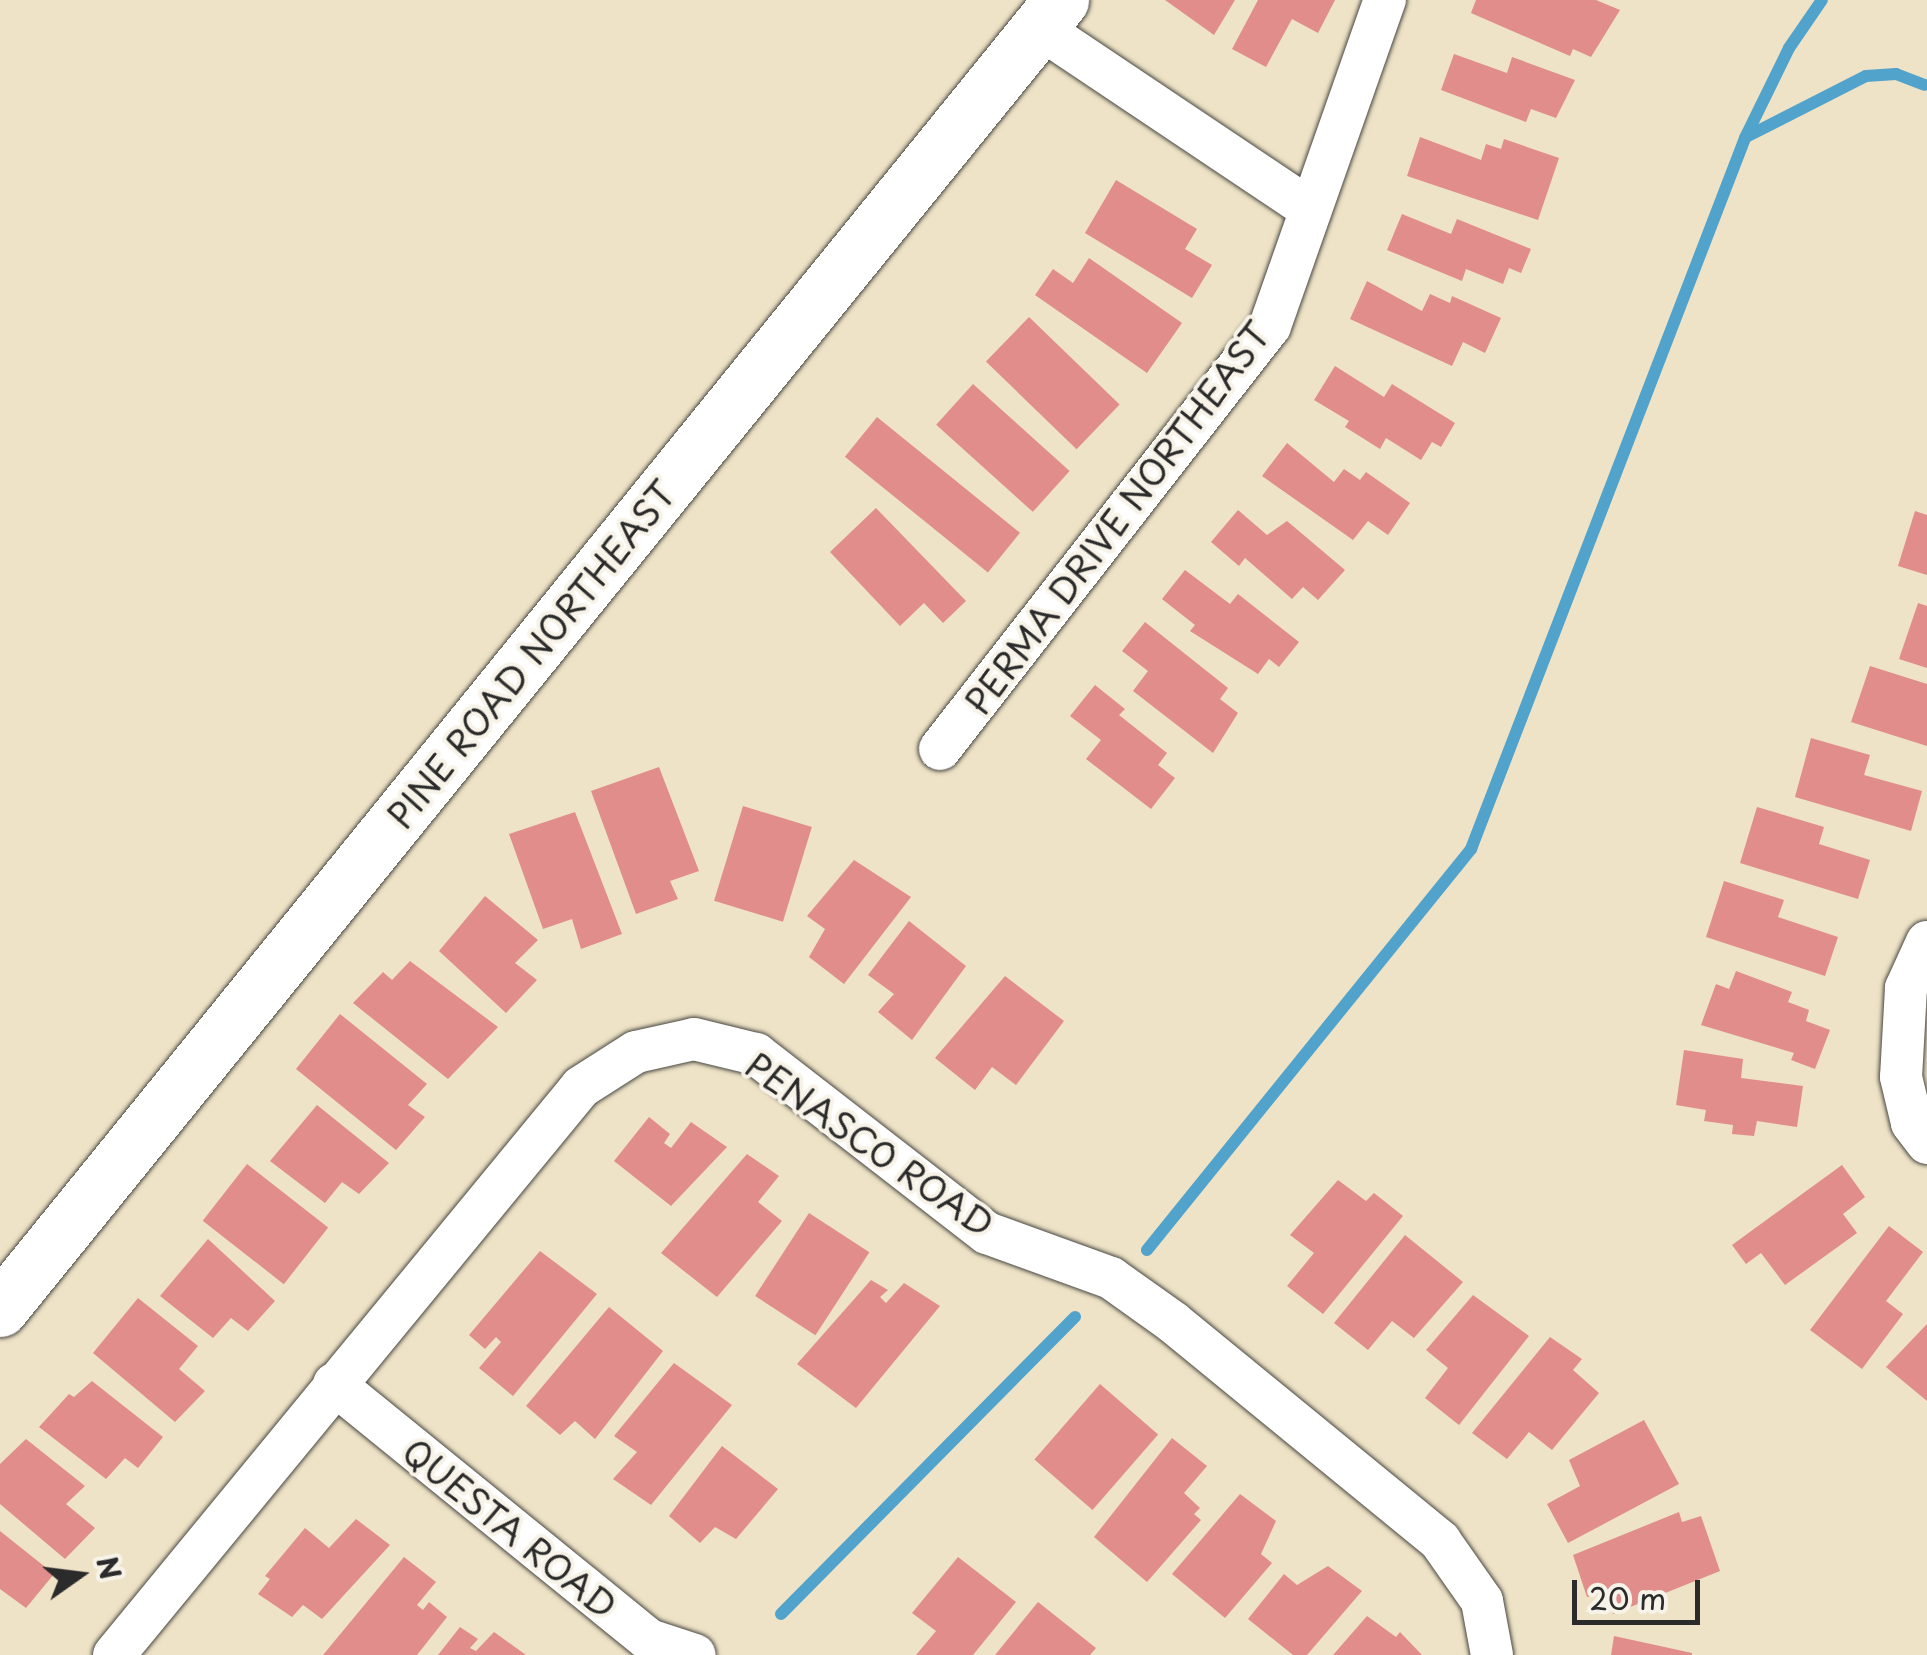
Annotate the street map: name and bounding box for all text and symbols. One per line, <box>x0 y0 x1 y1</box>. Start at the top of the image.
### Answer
street label: PERMA DRIVE NORTHEAST <box>955 313 1279 723</box>
street label: PINE ROAD NORTHEAST <box>378 472 684 836</box>
street label: PENASCO ROAD <box>738 1043 1002 1245</box>
street label: QUESTA ROAD <box>395 1429 625 1627</box>
north arrow <box>30 1525 130 1625</box>
text: N <box>86 1552 133 1584</box>
scale bar <box>1577 1560 1704 1622</box>
text: 20 m <box>1589 1575 1666 1620</box>

